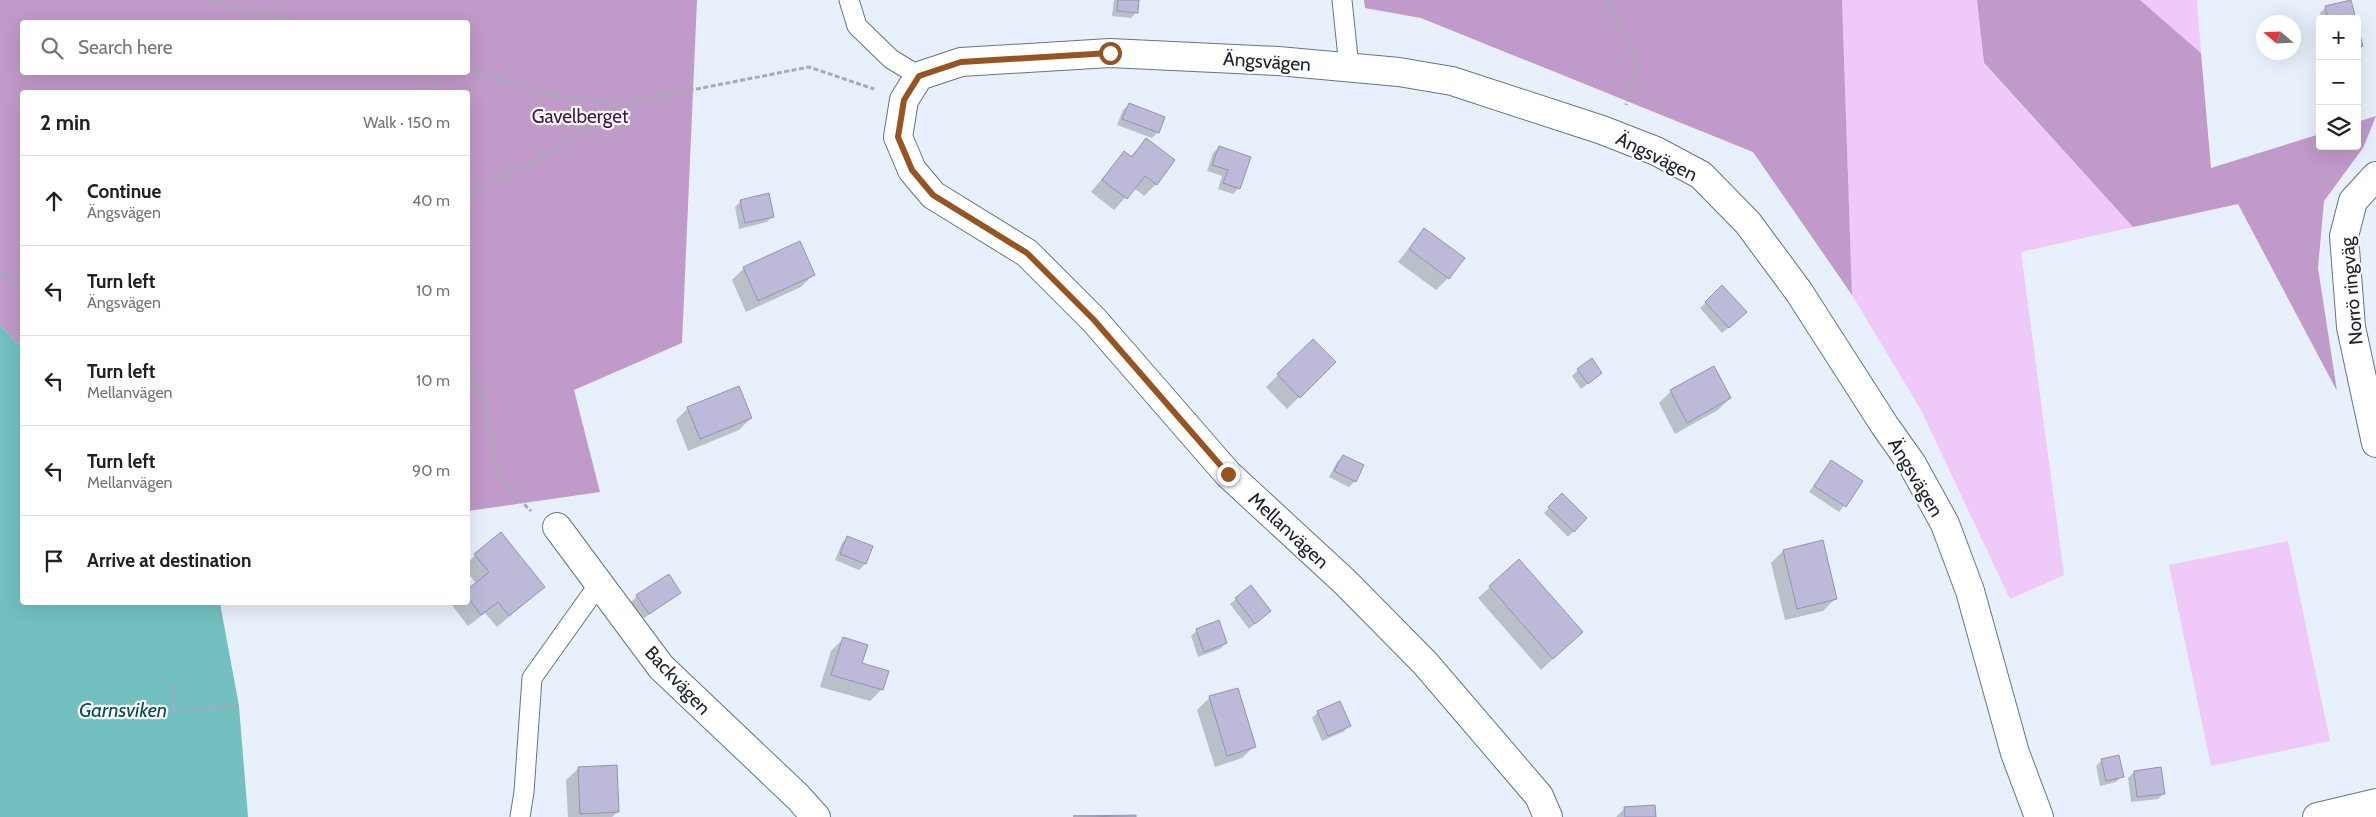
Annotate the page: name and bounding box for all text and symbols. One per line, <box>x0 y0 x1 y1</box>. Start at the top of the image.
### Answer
north arrow <box>2256 15 2301 60</box>
map controls <box>2316 15 2361 150</box>
button: + <box>2316 15 2361 60</box>
search box <box>20 20 470 75</box>
icon: search <box>38 34 66 62</box>
text: Search here <box>78 36 172 59</box>
route start <box>1099 42 1122 65</box>
street label: Ängsvägen <box>1222 47 1312 76</box>
button: − <box>2316 60 2361 105</box>
park label: Gavelberget <box>532 105 629 128</box>
button: layers <box>2316 105 2361 150</box>
text: 2 min <box>40 110 91 135</box>
text: Walk · 150 m <box>363 113 450 132</box>
street label: Ängsvägen <box>1612 127 1701 186</box>
text: Continue <box>87 180 161 203</box>
icon: ahead <box>40 187 68 215</box>
text: 40 m <box>412 191 450 210</box>
text: Ängsvägen <box>87 203 161 222</box>
street label: Norrö ringväg <box>2335 236 2368 346</box>
text: Turn left <box>87 270 155 293</box>
icon: left <box>40 277 68 305</box>
text: 10 m <box>416 281 450 300</box>
text: Ängsvägen <box>87 293 161 312</box>
text: Turn left <box>87 360 155 383</box>
icon: left <box>40 367 68 395</box>
text: 10 m <box>416 371 450 390</box>
text: Mellanvägen <box>87 383 173 402</box>
street label: Ängsvägen <box>1883 434 1948 521</box>
text: Turn left <box>87 450 155 473</box>
icon: left <box>40 457 68 485</box>
text: 90 m <box>412 461 450 480</box>
route end <box>1217 463 1240 486</box>
text: Mellanvägen <box>87 473 173 492</box>
street label: Mellanvägen <box>1244 487 1334 573</box>
icon: arrive <box>40 547 68 575</box>
text: Arrive at destination <box>87 549 251 572</box>
street label: Backvägen <box>640 641 715 720</box>
water label: Garnsviken <box>79 698 167 722</box>

